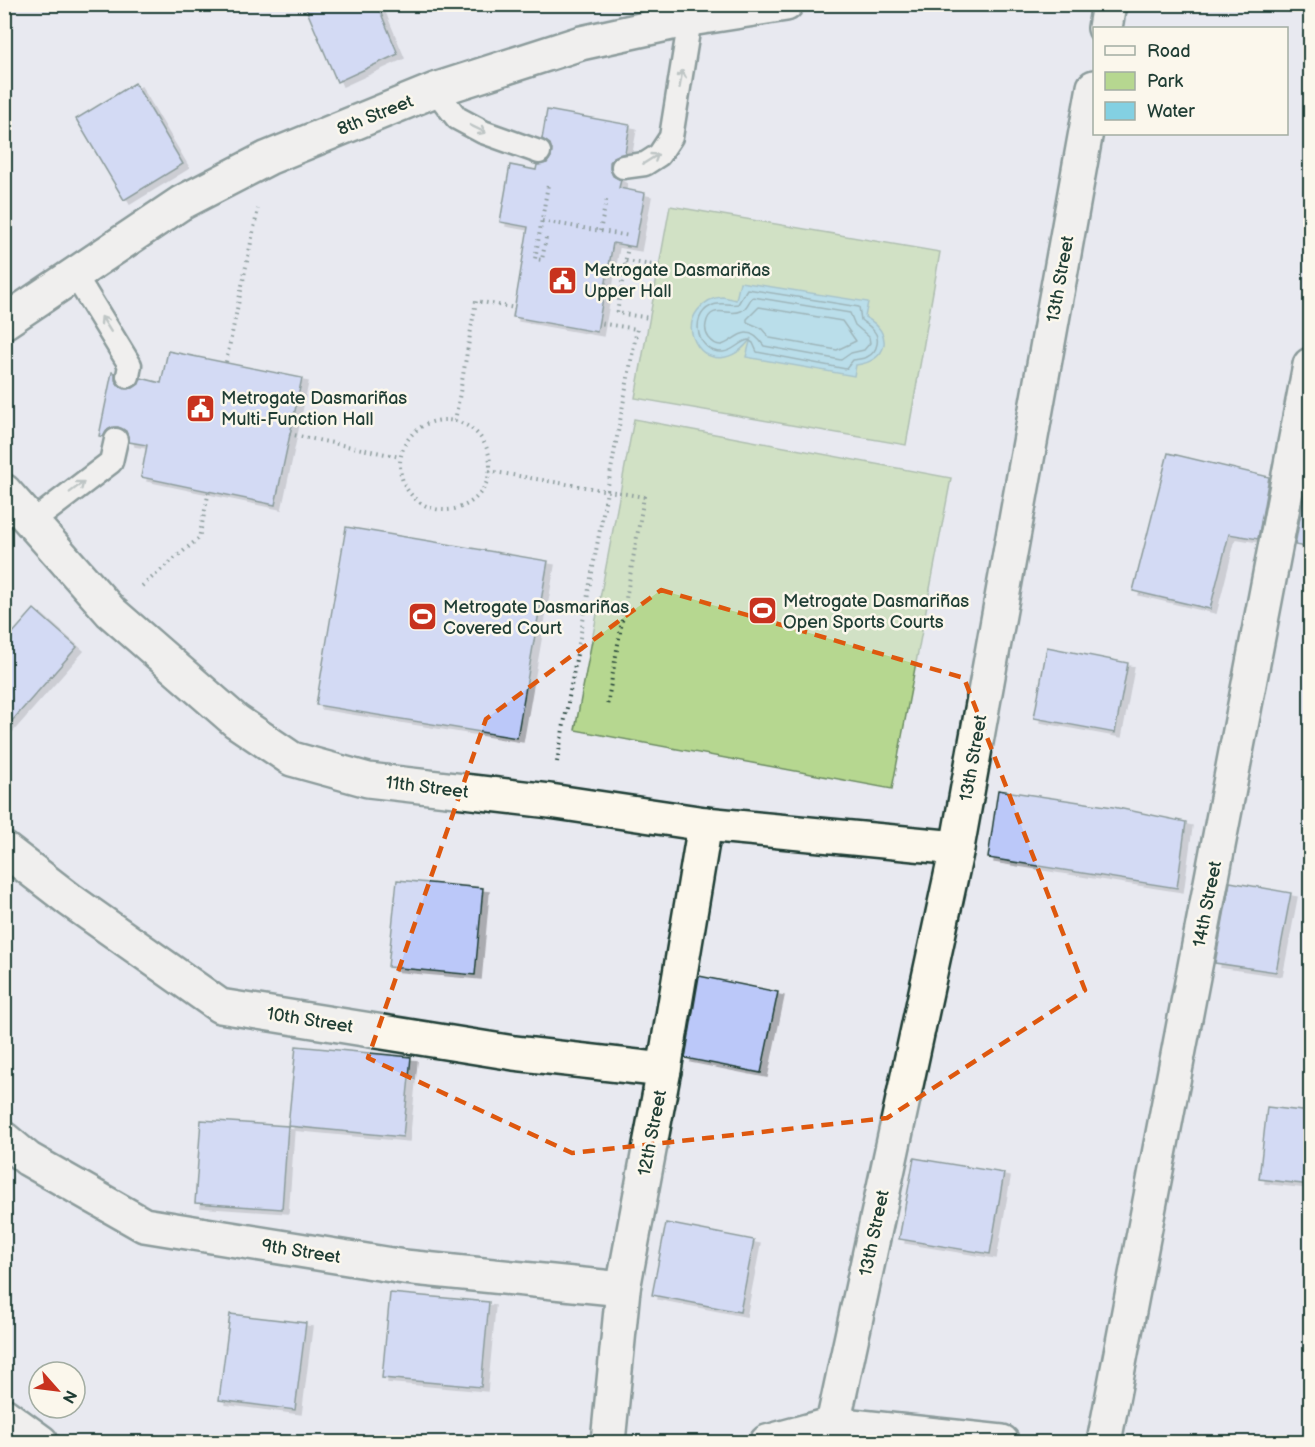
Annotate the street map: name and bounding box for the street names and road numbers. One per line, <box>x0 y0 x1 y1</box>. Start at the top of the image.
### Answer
street label: 8th Street <box>334 91 417 140</box>
street label: 13th Street <box>1043 234 1079 324</box>
street label: 13th Street <box>956 713 992 803</box>
street label: 11th Street <box>384 772 470 803</box>
street label: 14th Street <box>1189 859 1226 949</box>
street label: 10th Street <box>265 1003 355 1038</box>
street label: 12th Street <box>634 1088 671 1178</box>
street label: 13th Street <box>855 1188 894 1278</box>
street label: 9th Street <box>260 1235 342 1268</box>

